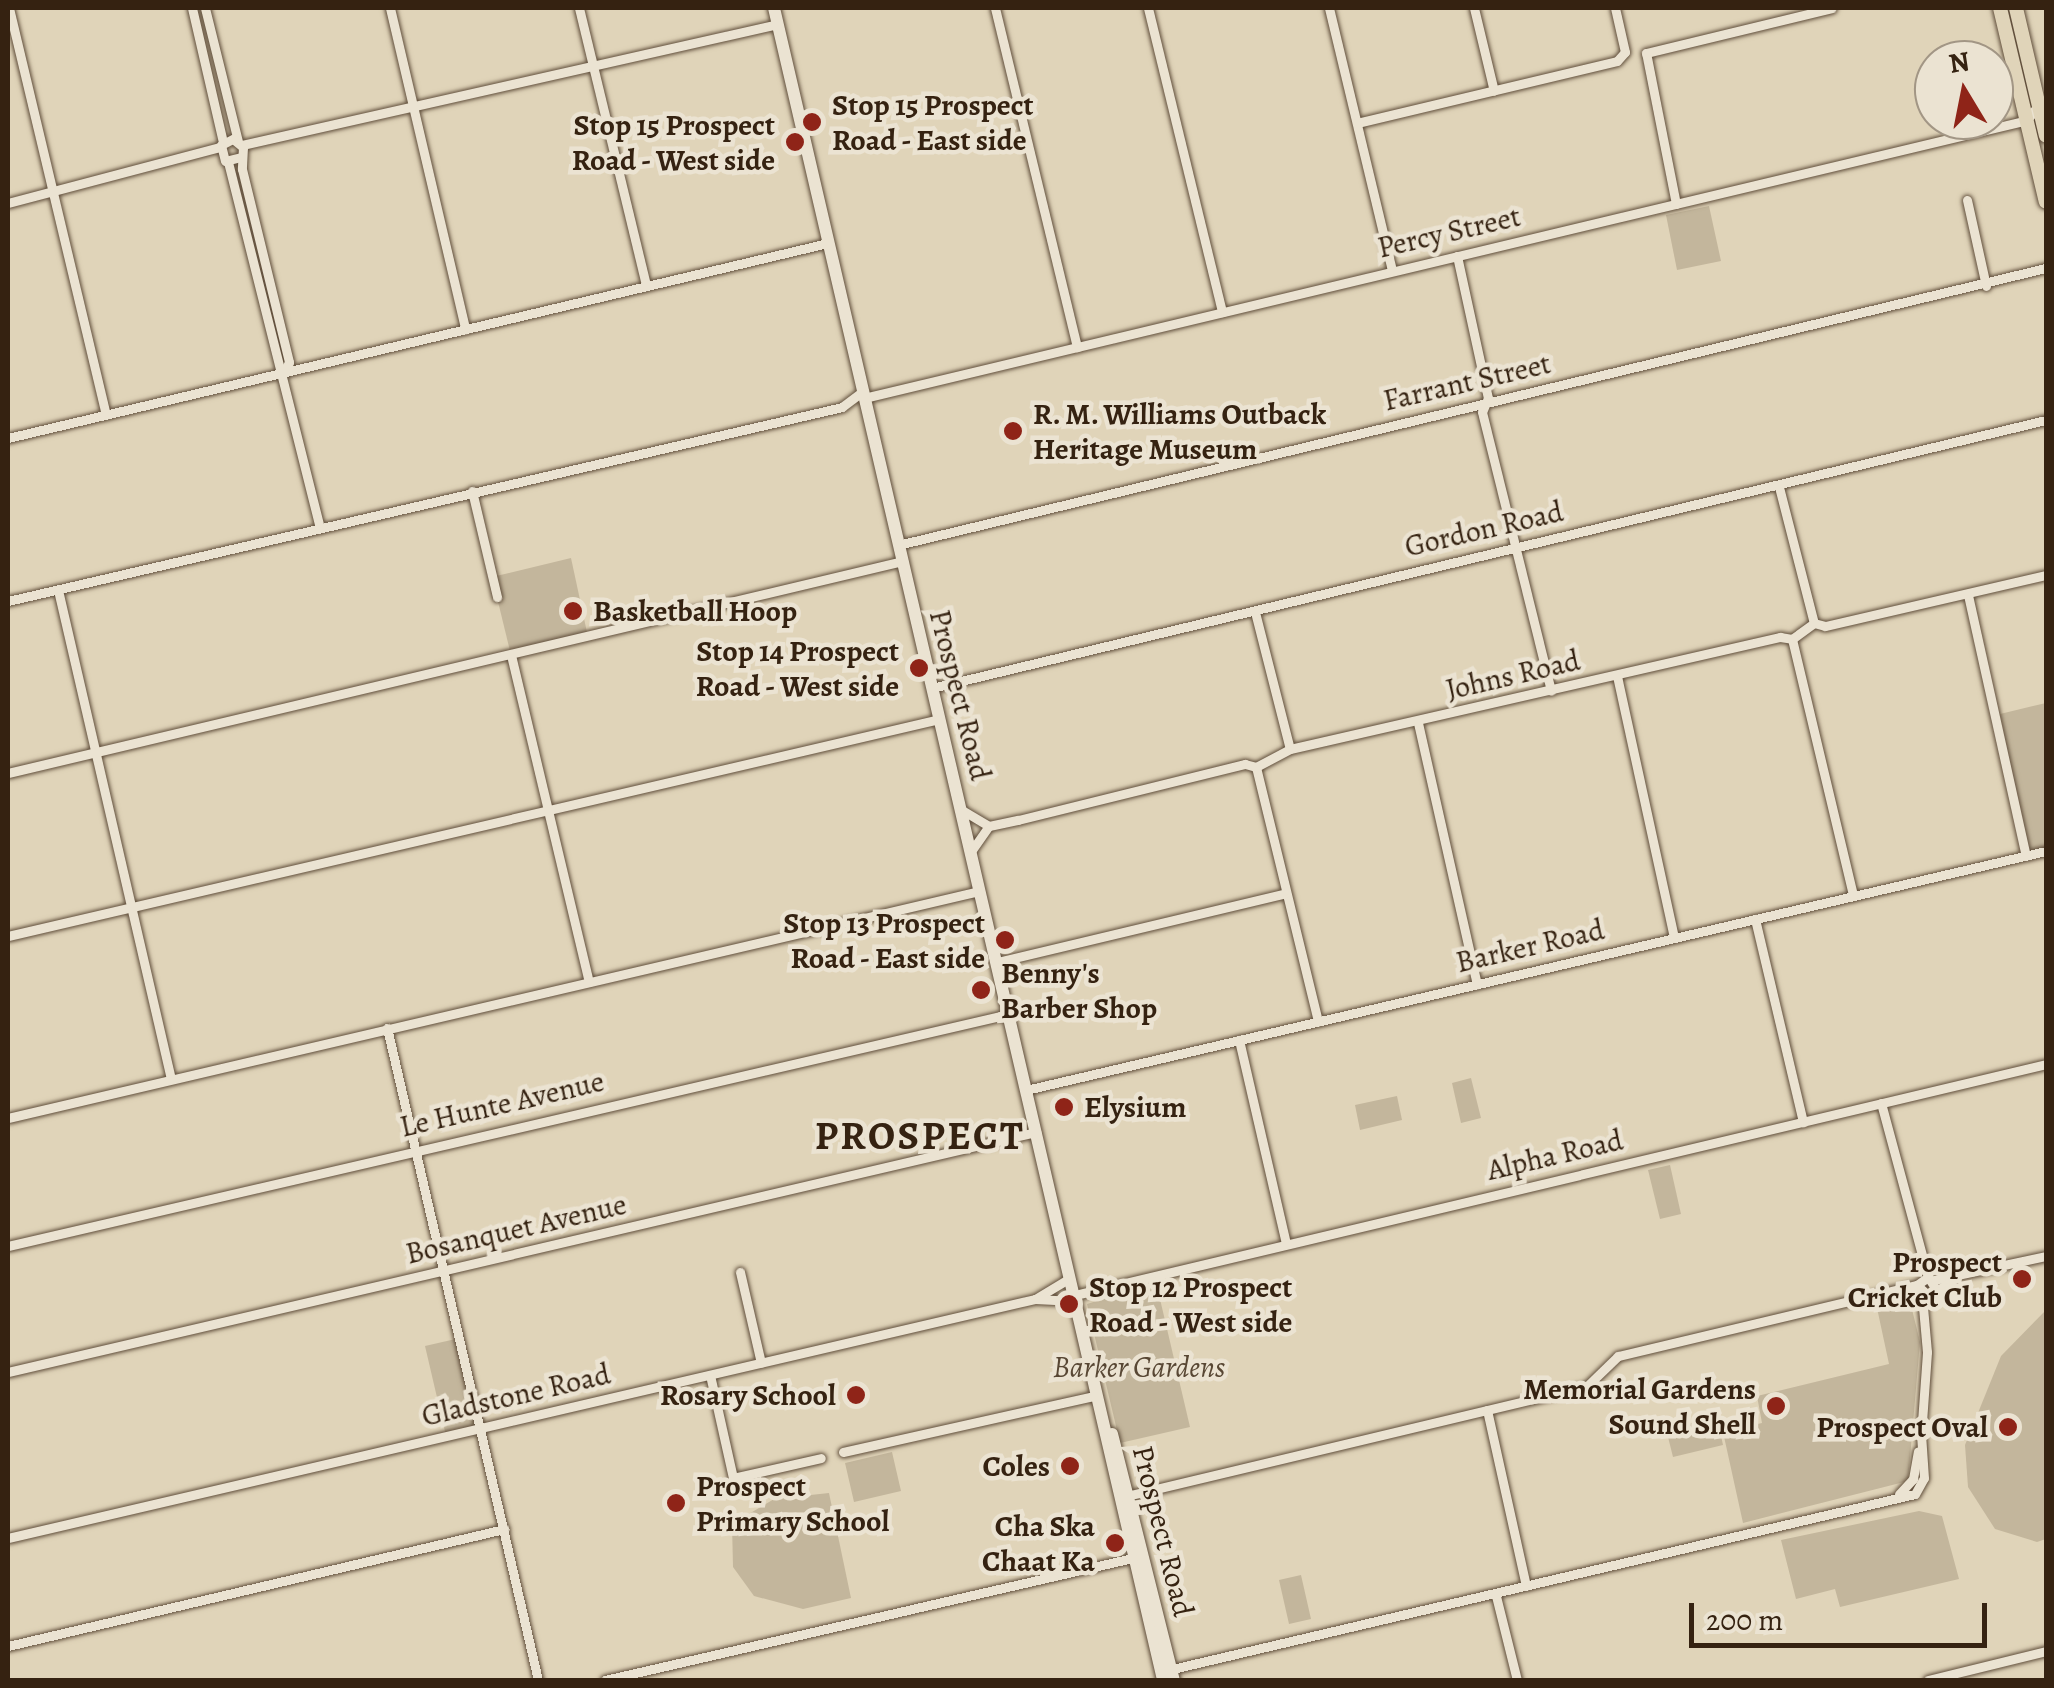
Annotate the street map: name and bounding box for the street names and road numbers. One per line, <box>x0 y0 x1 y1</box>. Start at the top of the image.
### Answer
street label: Percy Street <box>1374 198 1524 266</box>
street label: Farrant Street <box>1380 345 1554 419</box>
street label: Gordon Road <box>1401 493 1567 565</box>
street label: Prospect Road <box>921 606 999 784</box>
street label: Johns Road <box>1442 642 1584 708</box>
street label: Barker Road <box>1452 911 1608 981</box>
street label: Le Hunte Avenue <box>396 1063 608 1145</box>
street label: Alpha Road <box>1483 1122 1627 1188</box>
street label: Bosanquet Avenue <box>402 1186 630 1272</box>
street label: Gladstone Road <box>418 1356 614 1434</box>
street label: Prospect Road <box>1124 1442 1202 1620</box>

